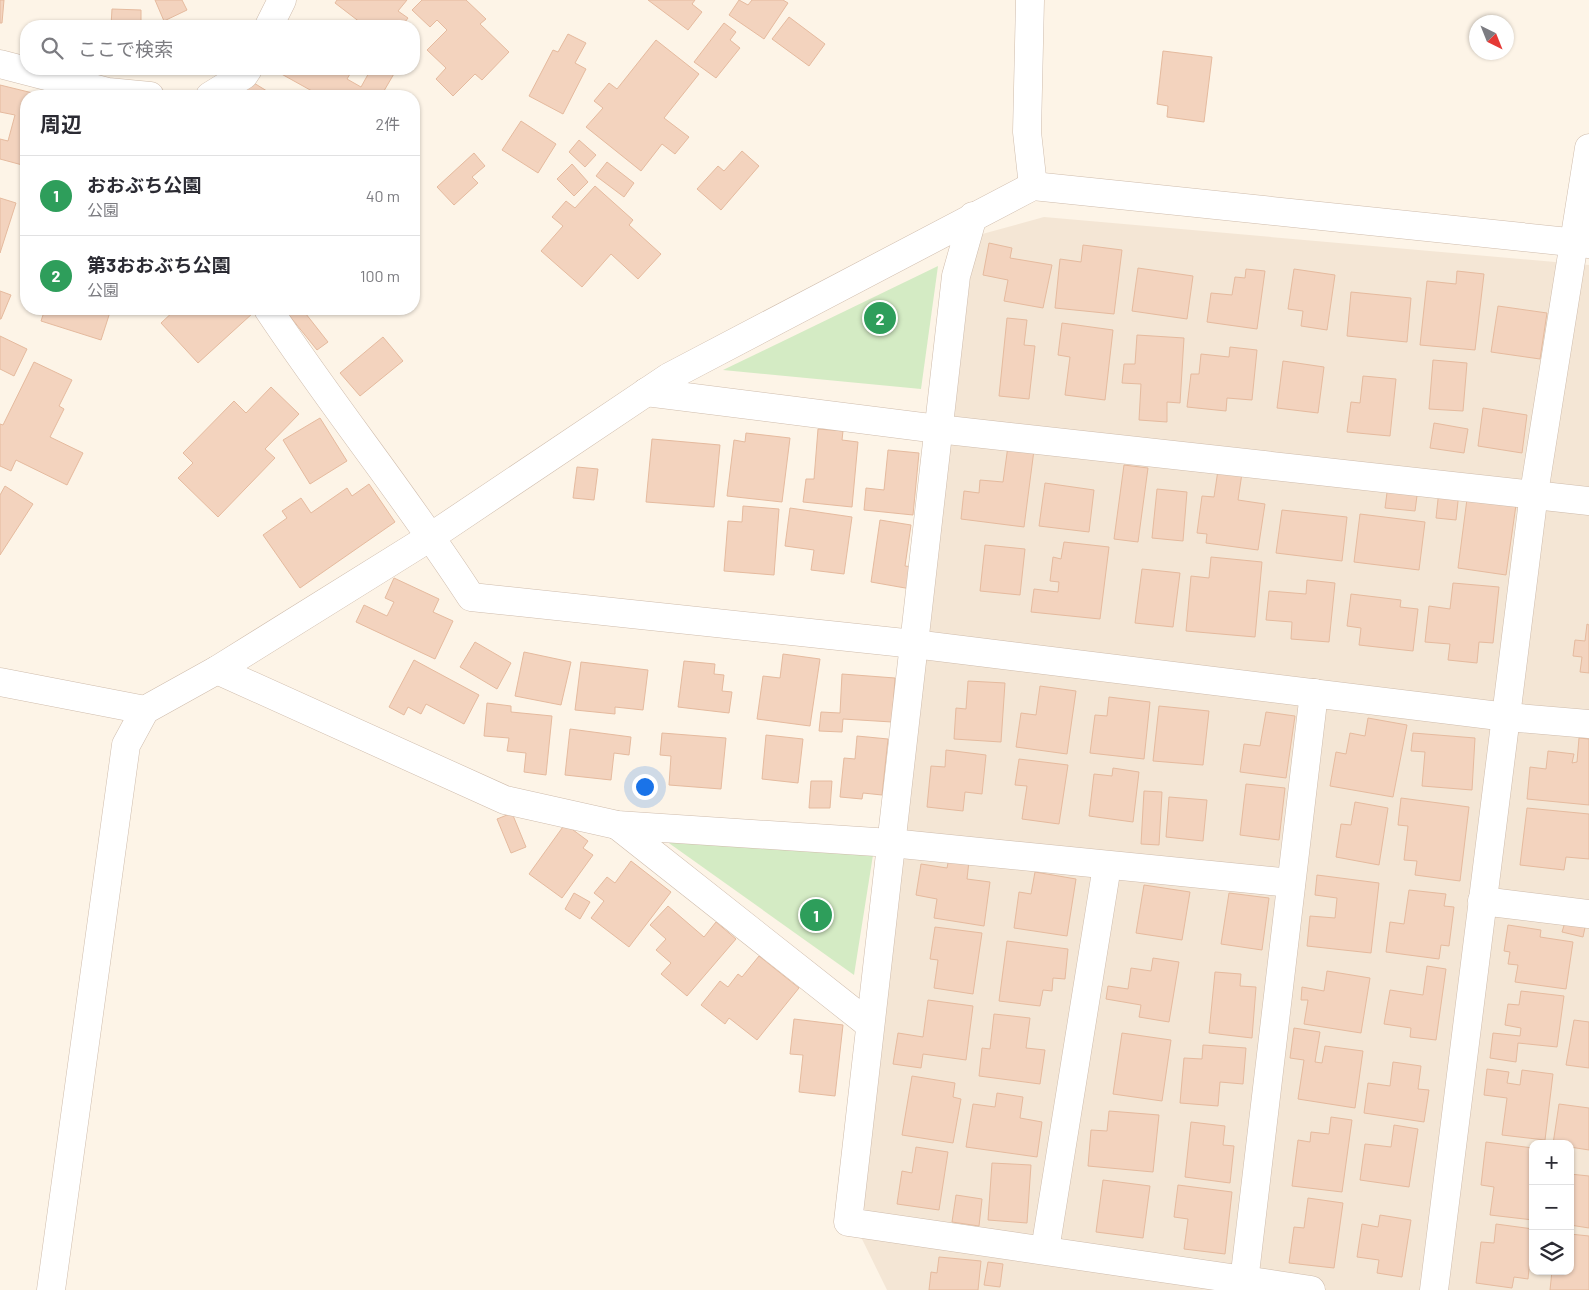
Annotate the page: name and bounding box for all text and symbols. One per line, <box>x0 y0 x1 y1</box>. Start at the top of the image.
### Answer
north arrow <box>1469 15 1514 60</box>
search box <box>20 20 420 75</box>
icon: search <box>38 34 66 62</box>
text: ここで検索 <box>78 37 173 60</box>
text: 周辺 <box>40 111 82 136</box>
text: 2件 <box>375 114 400 133</box>
text: おおぶち公園 <box>87 173 201 196</box>
text: 1 <box>53 186 59 205</box>
text: 40 m <box>366 186 400 205</box>
text: 公園 <box>87 200 119 219</box>
text: 第3おおぶち公園 <box>87 253 230 276</box>
text: 2 <box>52 266 60 285</box>
text: 100 m <box>360 266 400 285</box>
text: 公園 <box>87 280 119 299</box>
pin: 2 <box>864 299 896 337</box>
your location <box>632 774 658 800</box>
pin: 1 <box>800 896 832 934</box>
map controls <box>1529 1140 1574 1275</box>
button: + <box>1529 1140 1574 1185</box>
button: − <box>1529 1185 1574 1230</box>
button: layers <box>1529 1230 1574 1275</box>

